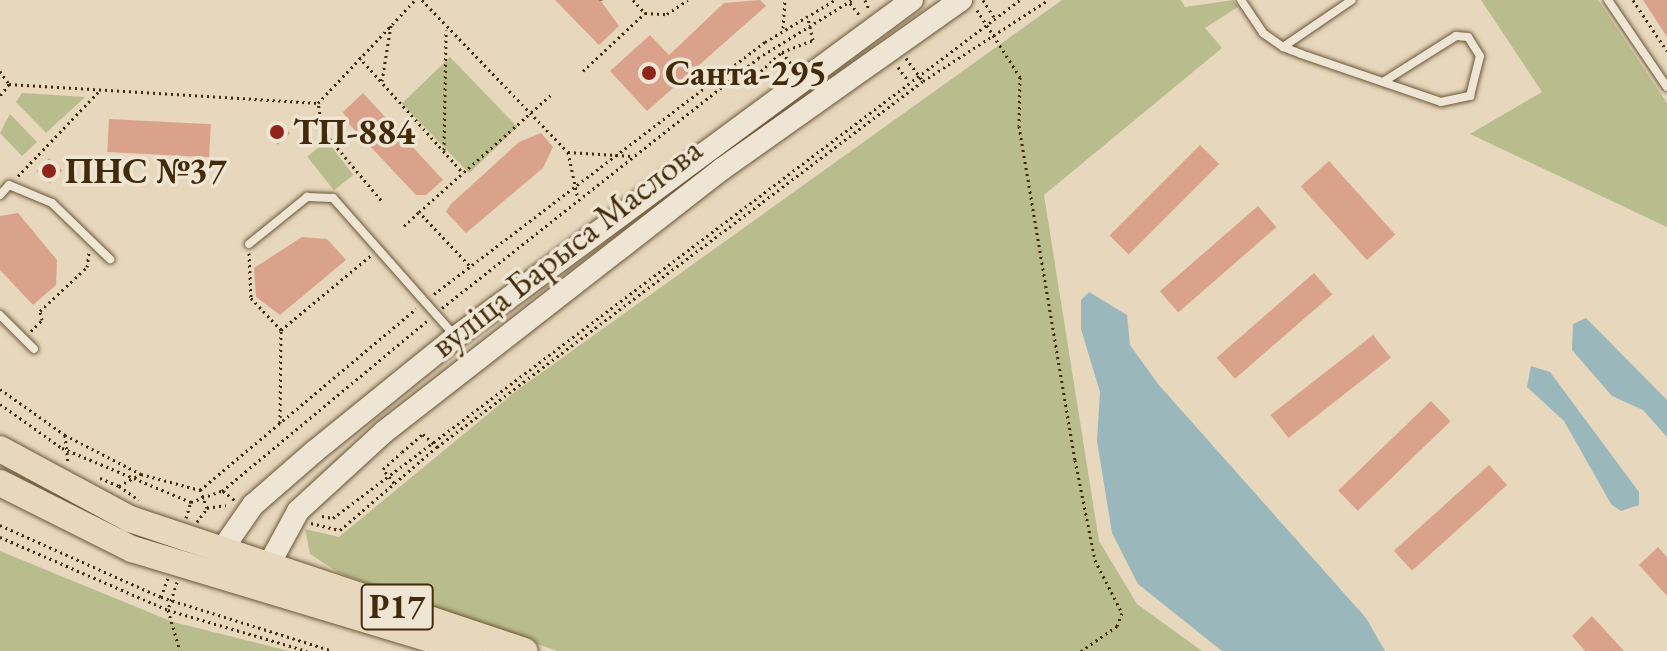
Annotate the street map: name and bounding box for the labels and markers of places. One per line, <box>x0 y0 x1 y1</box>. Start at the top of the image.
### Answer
place label: Санта-295 <box>665 51 827 95</box>
marker: Санта-295 <box>640 64 658 82</box>
place label: ТП-884 <box>293 110 415 154</box>
marker: ТП-884 <box>268 123 286 141</box>
place label: ПНС №37 <box>65 149 227 193</box>
marker: ПНС №37 <box>40 162 58 180</box>

